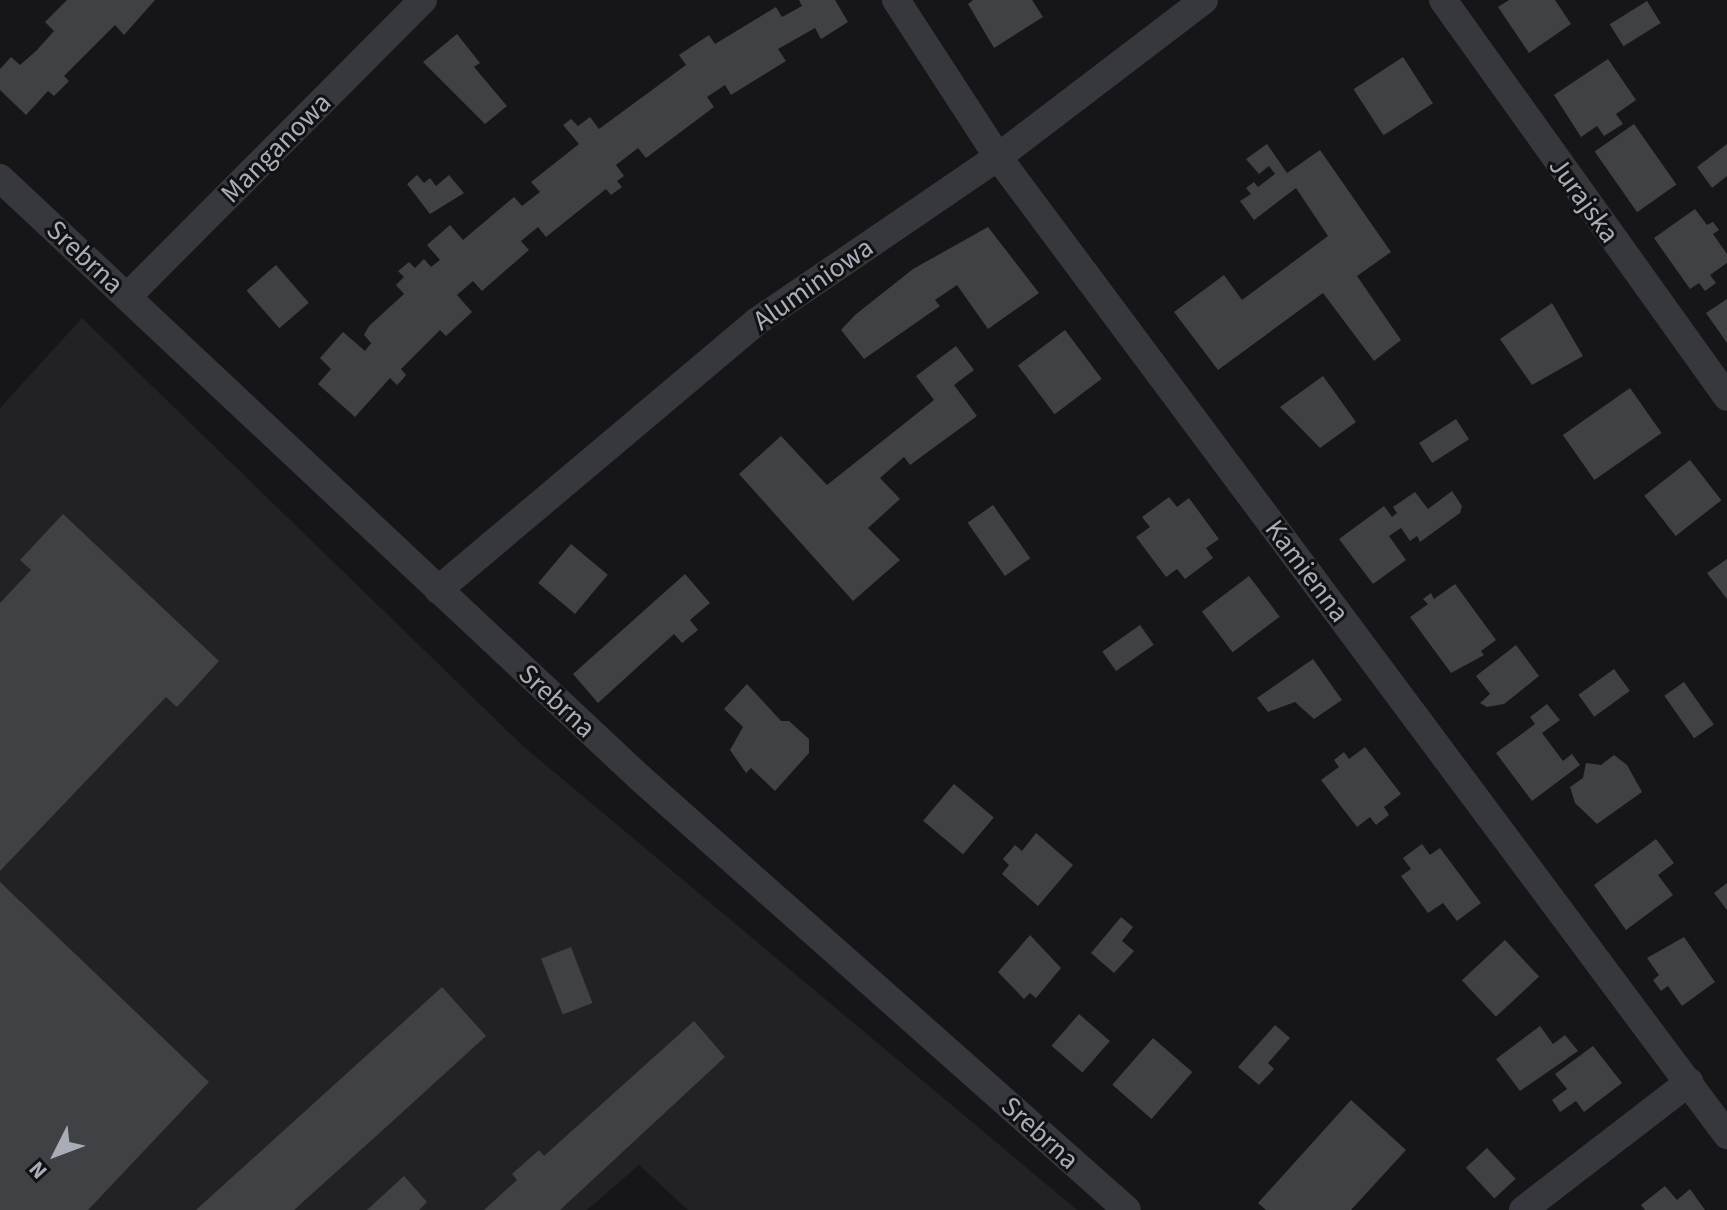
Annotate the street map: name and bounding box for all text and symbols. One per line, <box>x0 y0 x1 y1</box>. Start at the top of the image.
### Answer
street label: Manganowa <box>214 86 338 210</box>
street label: Jurajska <box>1542 150 1626 250</box>
street label: Srebrna <box>40 213 130 301</box>
street label: Aluminiowa <box>746 230 880 338</box>
street label: Kamienna <box>1258 513 1356 629</box>
street label: Srebrna <box>512 657 602 745</box>
street label: Srebrna <box>994 1089 1086 1177</box>
north arrow <box>16 1114 96 1194</box>
text: N <box>21 1154 55 1186</box>

